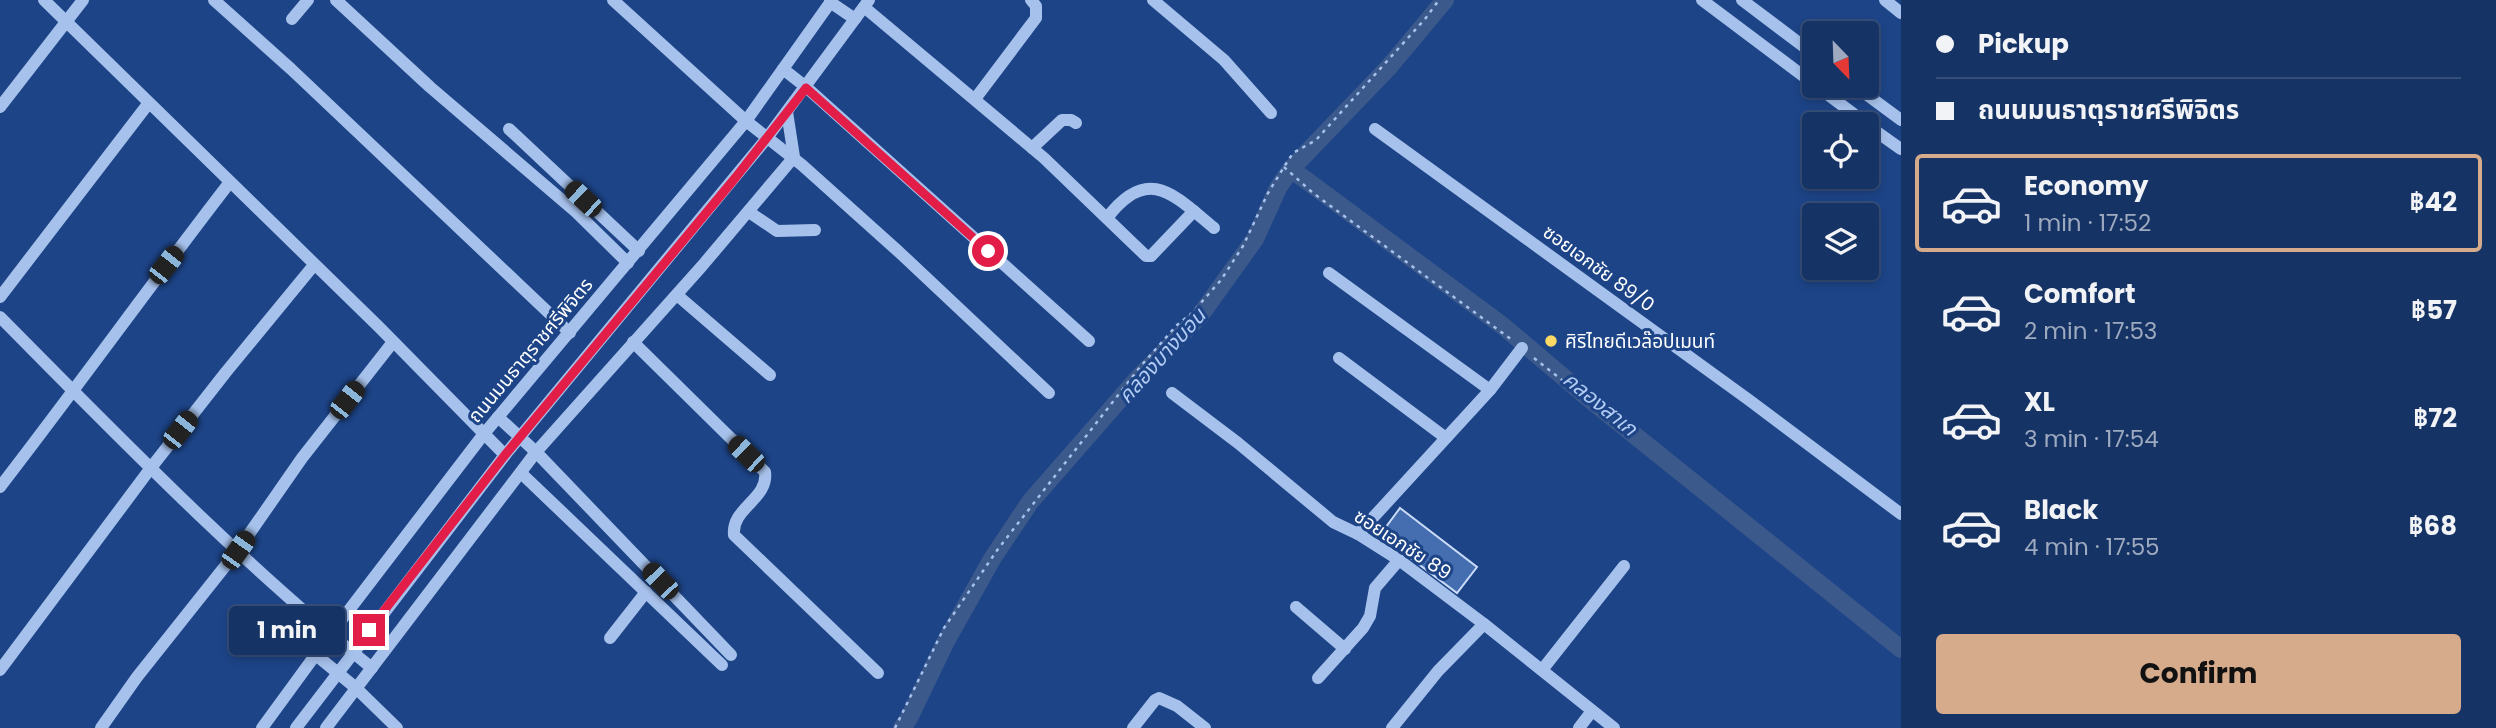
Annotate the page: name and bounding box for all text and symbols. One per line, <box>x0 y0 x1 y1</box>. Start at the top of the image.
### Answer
north arrow <box>1802 21 1880 98</box>
map controls <box>1802 21 1879 280</box>
text: Pickup <box>1978 26 2069 62</box>
text: ถนนมนธาตุราชศรีพิจิตร <box>1978 92 2239 128</box>
button: locate <box>1802 112 1879 189</box>
text: Economy <box>2024 168 2148 204</box>
icon: car <box>1940 172 2003 235</box>
car <box>561 177 606 221</box>
text: ฿42 <box>2409 184 2457 220</box>
button: layers <box>1802 203 1879 280</box>
text: 1 min · 17:52 <box>2024 207 2151 239</box>
street label: ซอยเอกชัย 89/0 <box>1537 219 1660 318</box>
route start <box>972 235 1004 267</box>
car <box>145 242 188 288</box>
street label: ถนนมนธาตุราชศรีพิจิตร <box>462 272 599 429</box>
text: Comfort <box>2024 276 2136 312</box>
icon: car <box>1940 280 2003 343</box>
text: ฿57 <box>2411 292 2457 328</box>
water label: คลองบางบอน <box>1111 301 1213 409</box>
text: 2 min · 17:53 <box>2024 315 2157 347</box>
place label: ศิริไทยดีเวล๊อปเมนท์ <box>1565 328 1715 355</box>
marker: ศิริไทยดีเวล๊อปเมนท์ <box>1543 333 1559 349</box>
water label: คลองสาเก <box>1557 365 1645 443</box>
car <box>326 377 369 423</box>
text: XL <box>2024 384 2055 420</box>
icon: car <box>1940 388 2003 451</box>
text: ฿72 <box>2413 400 2457 436</box>
car <box>159 407 202 453</box>
text: 3 min · 17:54 <box>2024 423 2159 455</box>
car <box>724 432 769 476</box>
text: Black <box>2024 492 2098 528</box>
icon: car <box>1940 496 2003 559</box>
street label: ซอยเอกชัย 89 <box>1349 503 1457 586</box>
text: ฿68 <box>2408 508 2457 544</box>
car <box>218 527 259 573</box>
text: 4 min · 17:55 <box>2024 531 2160 563</box>
car <box>638 559 683 603</box>
callout: 1 min <box>229 606 344 654</box>
text: 1 min <box>257 614 317 646</box>
route end <box>353 614 385 646</box>
button: Confirm <box>1936 634 2461 714</box>

